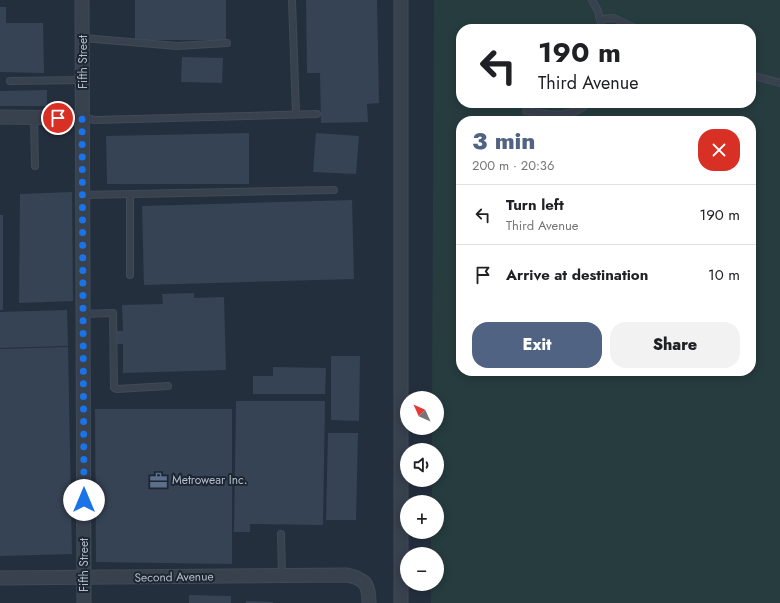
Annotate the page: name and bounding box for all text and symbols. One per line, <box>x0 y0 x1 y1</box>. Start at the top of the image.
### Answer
text: 190 m <box>538 32 621 73</box>
street label: Fifth Street <box>74 35 92 89</box>
icon: left <box>472 40 524 92</box>
text: Third Avenue <box>538 70 638 96</box>
pin <box>41 101 75 135</box>
icon: arrive <box>47 107 69 129</box>
text: 3 min <box>472 123 536 158</box>
button: close <box>698 129 740 171</box>
text: 200 m · 20:36 <box>472 156 554 175</box>
text: Turn left <box>506 194 564 216</box>
icon: left <box>472 204 494 226</box>
text: 190 m <box>699 204 740 226</box>
text: Third Avenue <box>506 216 579 235</box>
icon: arrive <box>472 264 494 286</box>
text: Arrive at destination <box>506 264 648 286</box>
text: 10 m <box>708 264 740 286</box>
button: Exit <box>472 322 602 368</box>
button: Share <box>610 322 740 368</box>
north arrow <box>400 391 444 435</box>
map controls <box>400 391 444 591</box>
button: sound <box>400 443 444 487</box>
office icon: Metrowear Inc. <box>149 470 169 490</box>
place label: Metrowear Inc. <box>172 471 247 489</box>
position arrow <box>63 479 105 521</box>
button: + <box>400 495 444 539</box>
street label: Fifth Street <box>75 538 93 592</box>
button: − <box>400 547 444 591</box>
street label: Second Avenue <box>134 567 214 587</box>

